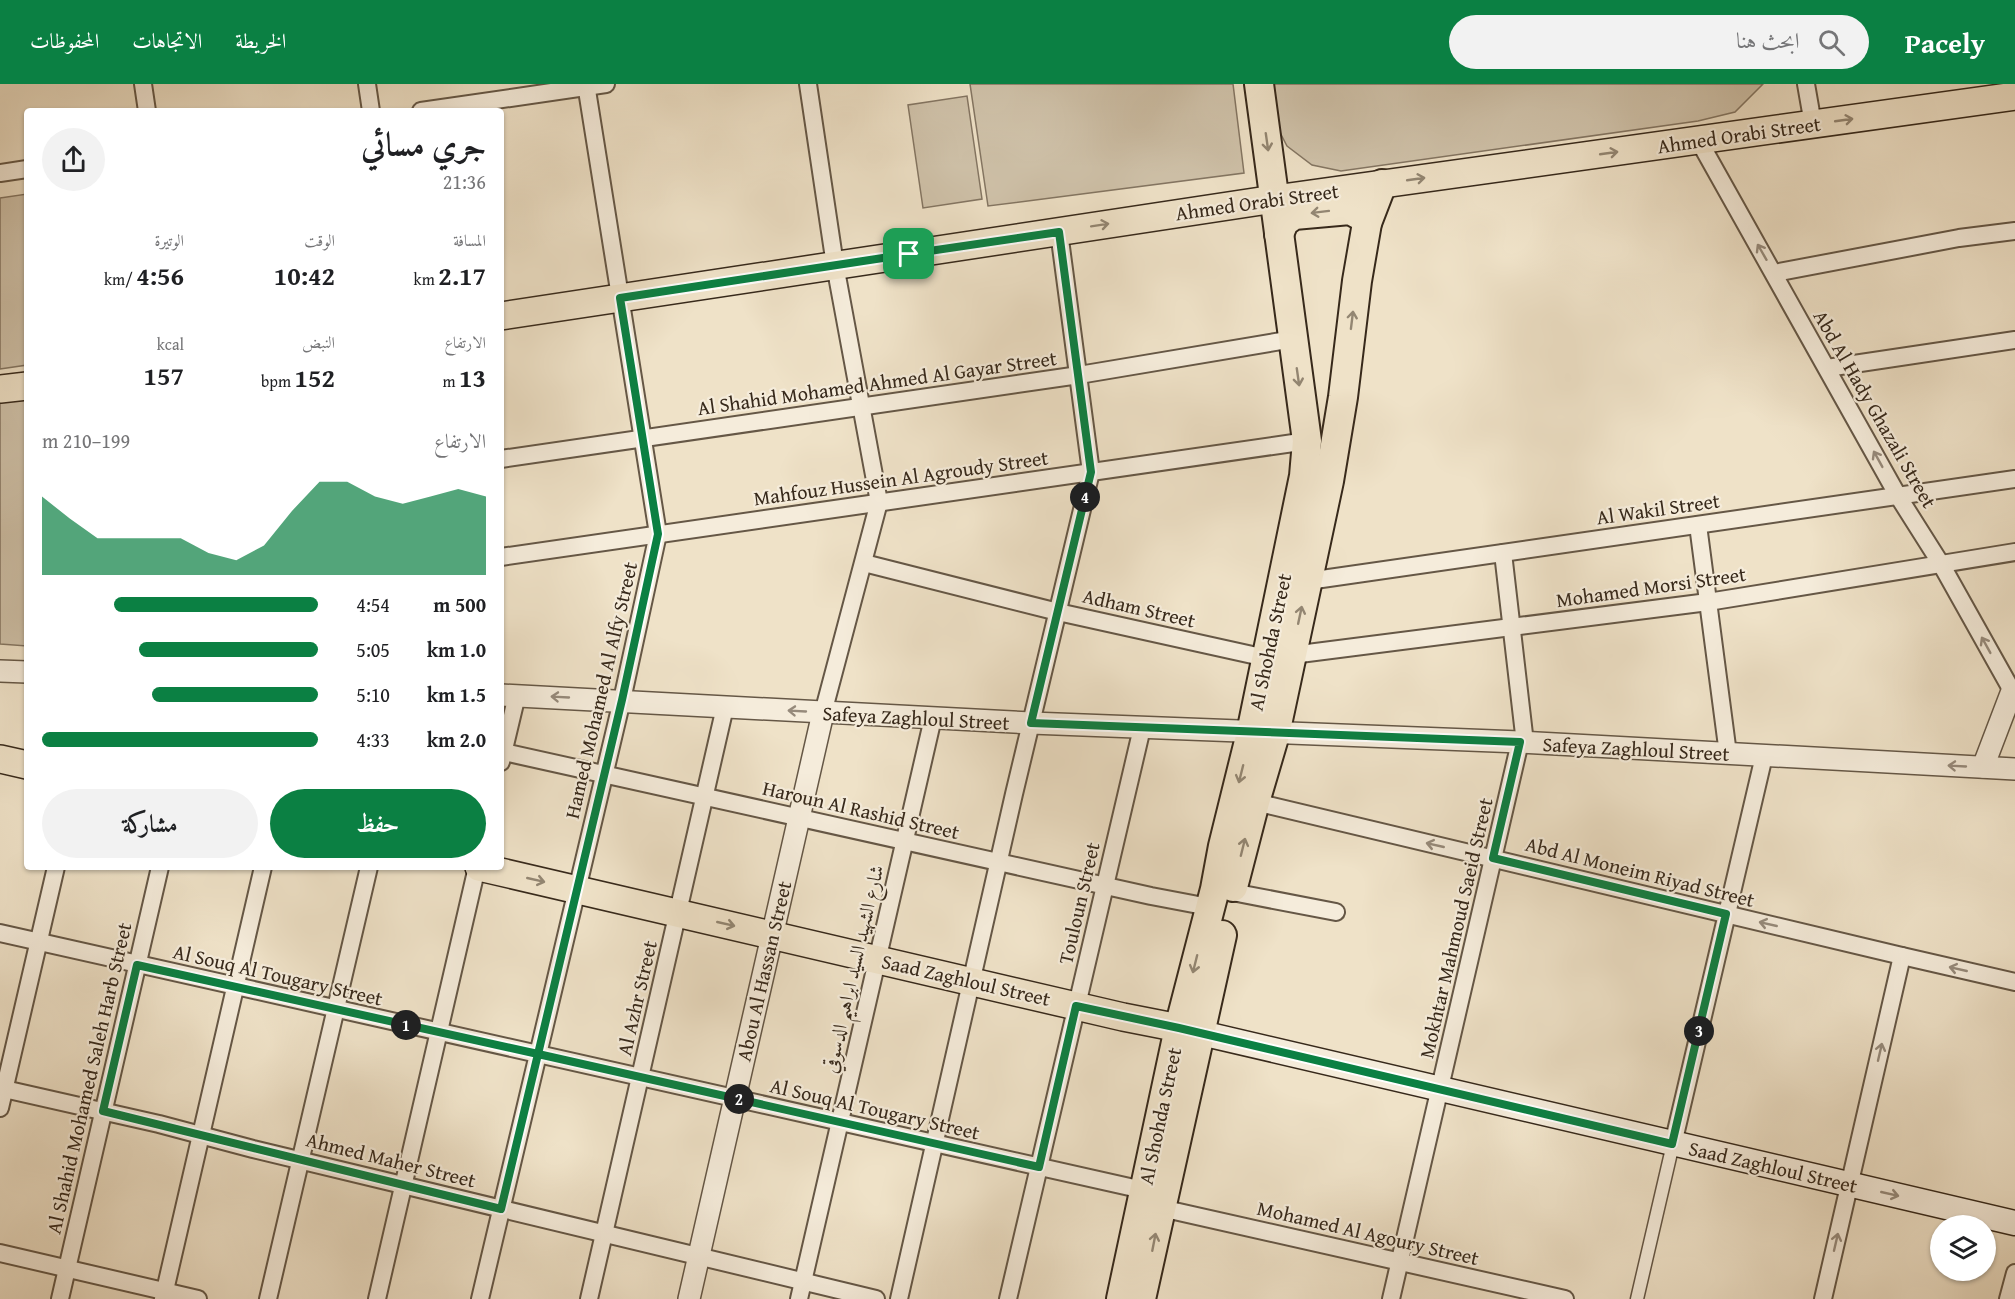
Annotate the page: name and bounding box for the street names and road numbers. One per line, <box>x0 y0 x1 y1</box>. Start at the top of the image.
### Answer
street label: Ahmed Orabi Street <box>1655 109 1823 160</box>
street label: Ahmed Orabi Street <box>1173 176 1341 227</box>
street label: Abd Al Hady Ghazali Street <box>1807 304 1944 513</box>
street label: Al Shahid Mohamed Ahmed Al Gayar Street <box>695 343 1058 422</box>
street label: Mahfouz Hussein Al Agroudy Street <box>752 442 1050 513</box>
street label: Al Wakil Street <box>1594 486 1721 532</box>
street label: Hamed Mohamed Al Alfy Street <box>557 559 644 821</box>
street label: Mohamed Morsi Street <box>1554 559 1748 614</box>
street label: Al Shohda Street <box>1241 571 1298 713</box>
street label: Adham Street <box>1080 580 1198 635</box>
street label: Safeya Zaghloul Street <box>822 698 1010 737</box>
street label: Safeya Zaghloul Street <box>1542 729 1730 768</box>
street label: Haroun Al Rashid Street <box>760 773 962 846</box>
street label: Mokhtar Mahmoud Saeid Street <box>1411 795 1500 1061</box>
street label: Abd Al Moneim Riyad Street <box>1523 829 1758 914</box>
street label: Touloun Street <box>1050 839 1107 967</box>
street label: شارع الشهيد السيد ابراهيم الدسوقي <box>814 862 896 1077</box>
street label: Abou Al Hassan Street <box>729 878 798 1064</box>
street label: Al Shahid Mohamed Saleh Harb Street <box>39 919 138 1236</box>
street label: Al Souq Al Tougary Street <box>171 936 386 1013</box>
street label: Al Azhr Street <box>609 937 664 1058</box>
street label: Saad Zaghloul Street <box>879 946 1053 1013</box>
street label: Al Shohda Street <box>1131 1045 1188 1187</box>
street label: Al Souq Al Tougary Street <box>768 1070 983 1147</box>
street label: Ahmed Maher Street <box>303 1124 479 1195</box>
street label: Saad Zaghloul Street <box>1686 1133 1860 1200</box>
street label: Mohamed Al Agoury Street <box>1254 1193 1482 1272</box>

